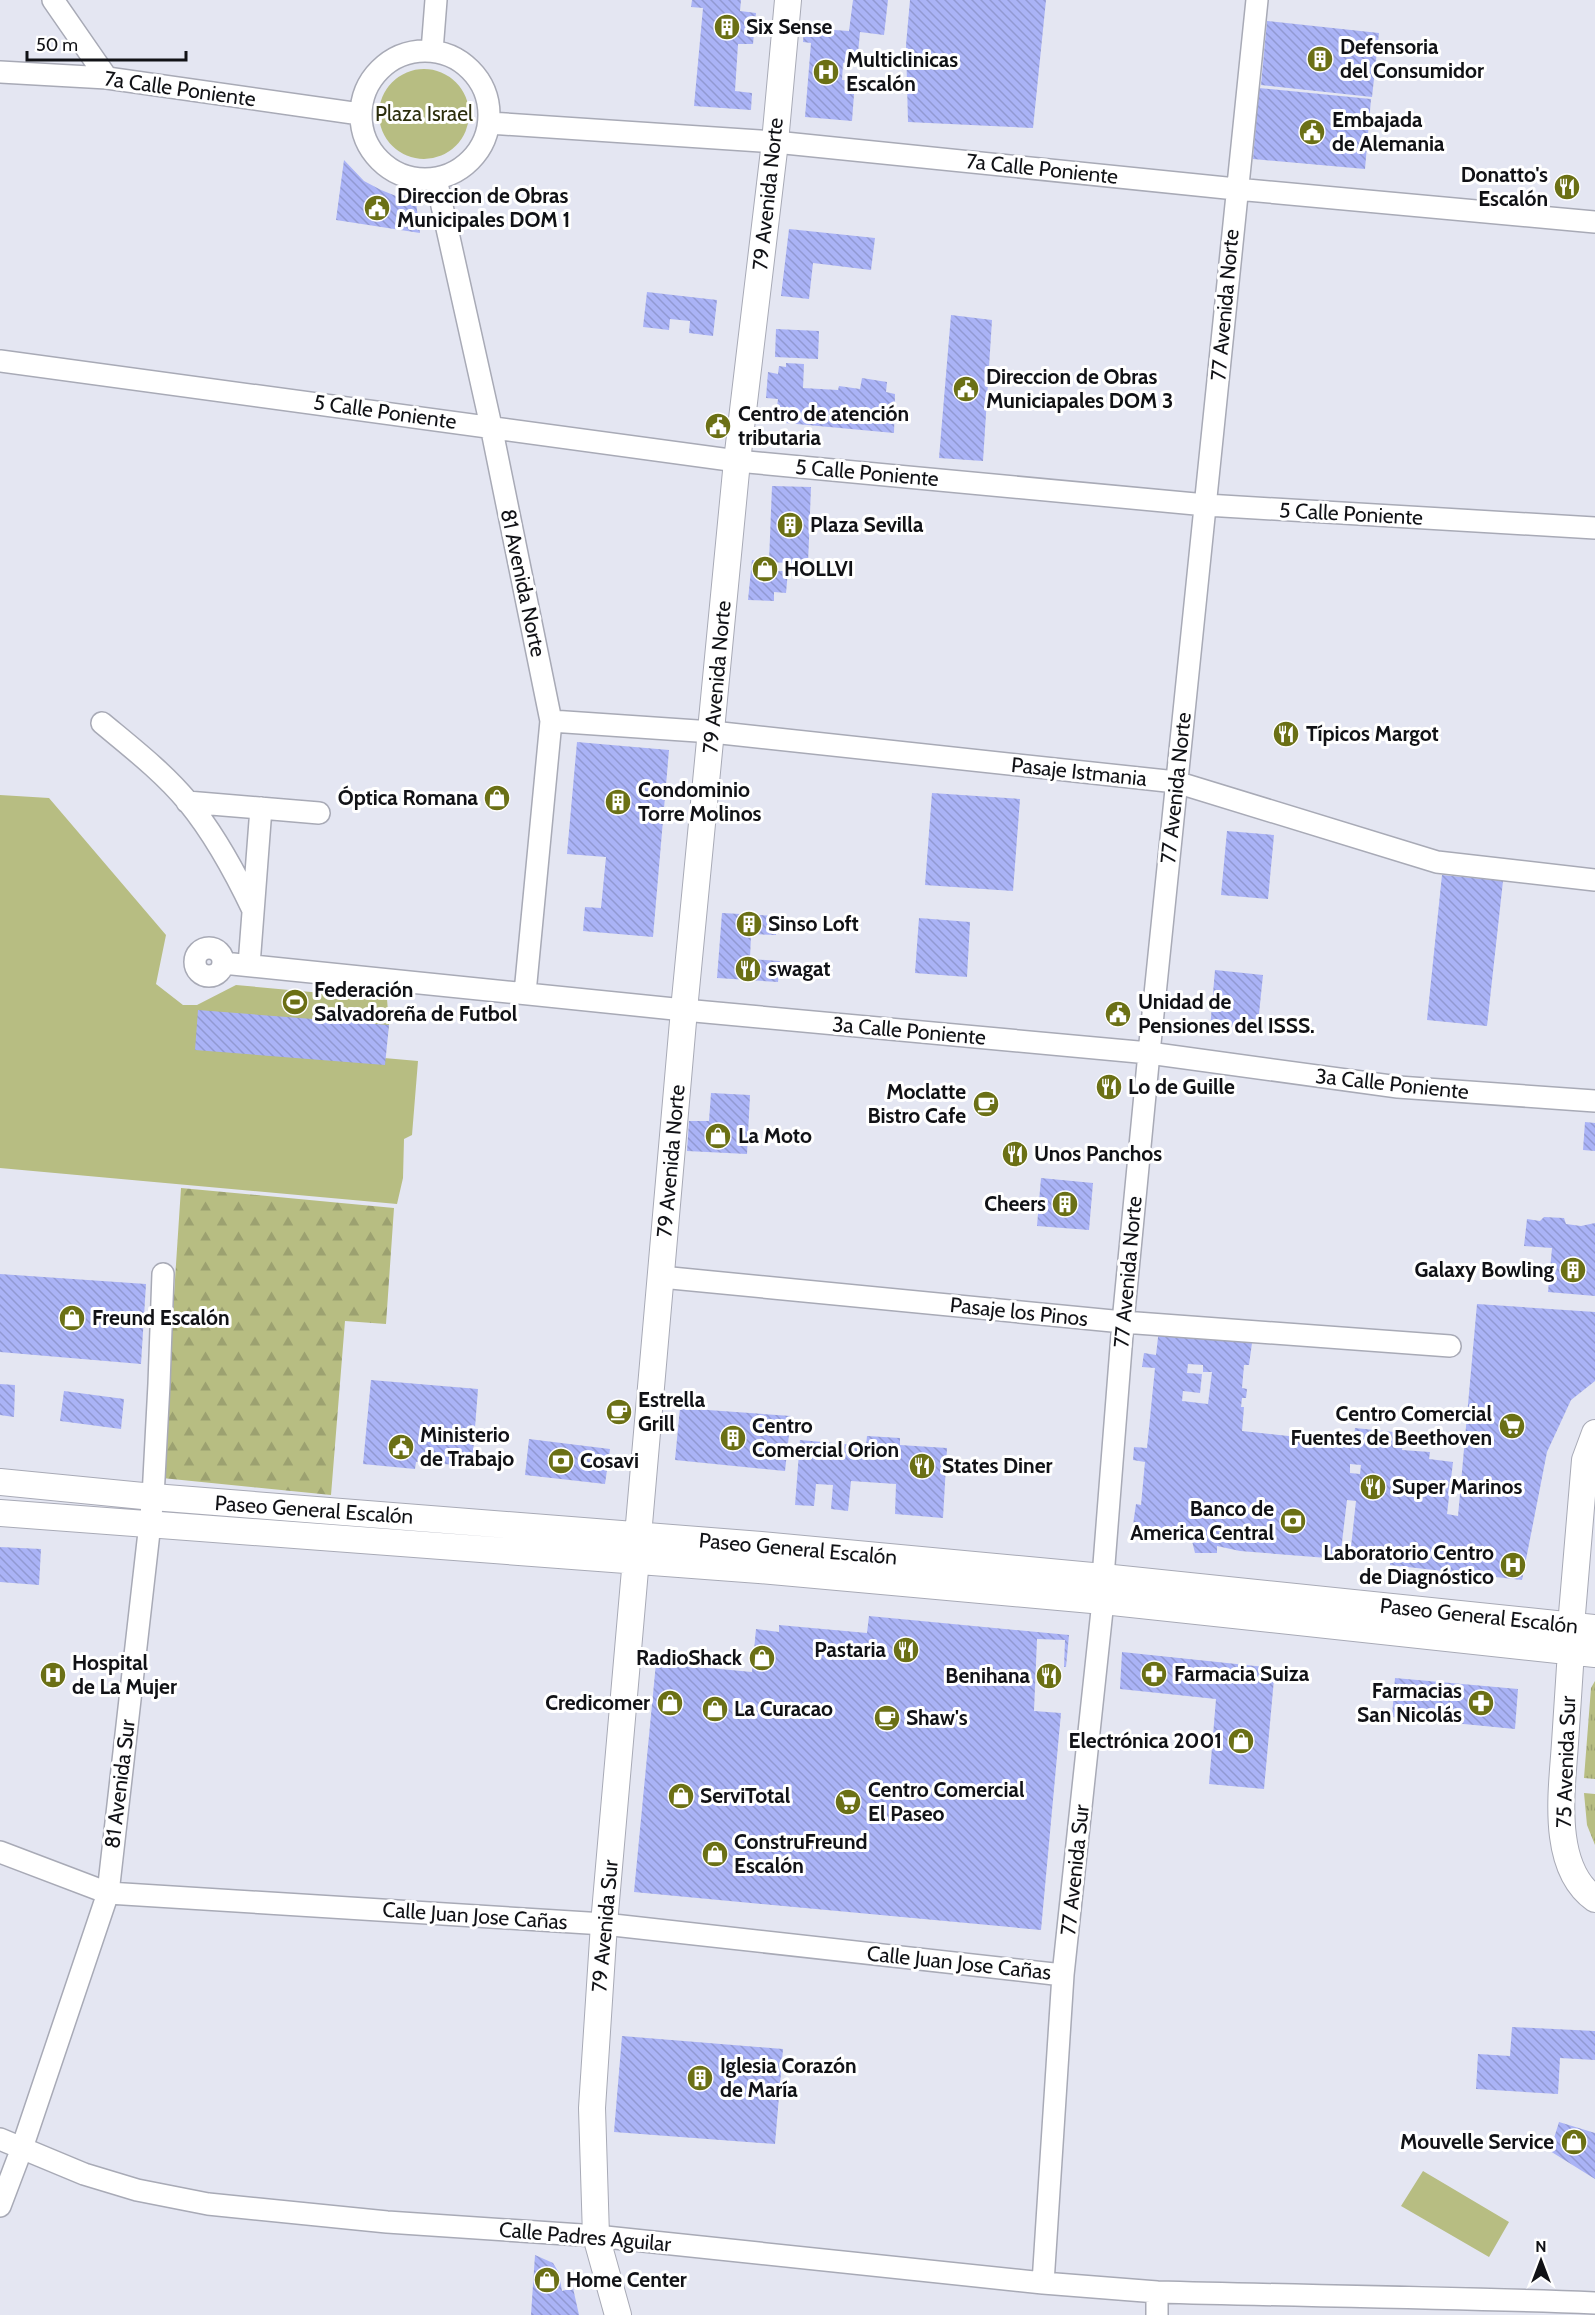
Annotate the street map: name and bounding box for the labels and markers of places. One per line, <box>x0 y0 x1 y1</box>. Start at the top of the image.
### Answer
building icon: Six Sense <box>712 12 742 42</box>
place label: Six Sense <box>746 14 833 39</box>
place label: Defensoria del Consumidor <box>1340 34 1484 83</box>
building icon: Defensoria del Consumidor <box>1305 44 1335 74</box>
place label: Multiclinicas Escalón <box>846 47 958 96</box>
hospital icon: Multiclinicas Escalón <box>811 57 841 87</box>
place label: Embajada de Alemania <box>1332 107 1445 156</box>
public building icon: Embajada de Alemania <box>1297 117 1327 147</box>
place label: Donatto's Escalón <box>1461 162 1548 211</box>
restaurant icon: Donatto's Escalón <box>1552 172 1582 202</box>
place label: Direccion de Obras Municipales DOM 1 <box>397 183 570 232</box>
public building icon: Direccion de Obras Municipales DOM 1 <box>362 193 392 223</box>
place label: Direccion de Obras Municiapales DOM 3 <box>986 364 1173 413</box>
public building icon: Direccion de Obras Municiapales DOM 3 <box>951 374 981 404</box>
place label: Centro de atención tributaria <box>738 401 909 450</box>
public building icon: Centro de atención tributaria <box>703 411 733 441</box>
building icon: Plaza Sevilla <box>775 510 805 540</box>
place label: Plaza Sevilla <box>810 512 924 537</box>
shop icon: HOLLVI <box>750 554 780 584</box>
place label: HOLLVI <box>784 556 854 581</box>
restaurant icon: Típicos Margot <box>1271 719 1301 749</box>
place label: Típicos Margot <box>1306 721 1439 746</box>
place label: Condominio Torre Molinos <box>638 777 762 826</box>
shop icon: Óptica Romana <box>482 783 512 813</box>
place label: Óptica Romana <box>338 785 479 810</box>
building icon: Condominio Torre Molinos <box>603 787 633 817</box>
building icon: Sinso Loft <box>734 909 764 939</box>
place label: Sinso Loft <box>768 911 859 936</box>
restaurant icon: swagat <box>733 954 763 984</box>
place label: swagat <box>768 956 831 981</box>
place label: Federación Salvadoreña de Futbol <box>314 977 518 1026</box>
sports icon: Federación Salvadoreña de Futbol <box>280 987 310 1017</box>
place label: Unidad de Pensiones del ISSS. <box>1138 989 1315 1038</box>
public building icon: Unidad de Pensiones del ISSS. <box>1103 999 1133 1029</box>
restaurant icon: Lo de Guille <box>1094 1072 1124 1102</box>
place label: Lo de Guille <box>1128 1074 1235 1099</box>
place label: Moclatte Bistro Cafe <box>867 1079 966 1128</box>
cafe icon: Moclatte Bistro Cafe <box>971 1089 1001 1119</box>
shop icon: La Moto <box>703 1121 733 1151</box>
place label: La Moto <box>738 1123 812 1148</box>
restaurant icon: Unos Panchos <box>1000 1139 1030 1169</box>
place label: Unos Panchos <box>1034 1141 1162 1166</box>
building icon: Cheers <box>1050 1189 1080 1219</box>
place label: Cheers <box>984 1191 1046 1216</box>
building icon: Galaxy Bowling <box>1558 1255 1588 1285</box>
place label: Galaxy Bowling <box>1414 1257 1554 1282</box>
shop icon: Freund Escalón <box>57 1303 87 1333</box>
place label: Freund Escalón <box>92 1305 230 1330</box>
place label: Estrella Grill <box>638 1387 706 1436</box>
cafe icon: Estrella Grill <box>604 1397 634 1427</box>
place label: Centro Comercial Fuentes de Beethoven <box>1291 1401 1492 1450</box>
supermarket icon: Centro Comercial Fuentes de Beethoven <box>1497 1411 1527 1441</box>
place label: Centro Comercial Orion <box>752 1413 899 1462</box>
place label: Ministerio de Trabajo <box>420 1422 514 1471</box>
building icon: Centro Comercial Orion <box>718 1423 748 1453</box>
public building icon: Ministerio de Trabajo <box>386 1432 416 1462</box>
bank icon: Cosavi <box>546 1446 576 1476</box>
place label: Cosavi <box>580 1448 639 1473</box>
restaurant icon: States Diner <box>907 1451 937 1481</box>
place label: States Diner <box>942 1453 1052 1478</box>
restaurant icon: Super Marinos <box>1358 1472 1388 1502</box>
place label: Super Marinos <box>1392 1474 1522 1499</box>
place label: Banco de America Central <box>1130 1496 1274 1545</box>
bank icon: Banco de America Central <box>1278 1506 1308 1536</box>
place label: Laboratorio Centro de Diagnóstico <box>1323 1540 1494 1589</box>
hospital icon: Laboratorio Centro de Diagnóstico <box>1498 1550 1528 1580</box>
restaurant icon: Pastaria <box>891 1635 921 1665</box>
place label: Pastaria <box>814 1637 887 1662</box>
shop icon: RadioShack <box>747 1643 777 1673</box>
place label: RadioShack <box>636 1645 743 1670</box>
place label: Hospital de La Mujer <box>72 1650 177 1699</box>
pharmacy icon: Farmacia Suiza <box>1139 1659 1169 1689</box>
hospital icon: Hospital de La Mujer <box>38 1660 68 1690</box>
restaurant icon: Benihana <box>1034 1661 1064 1691</box>
place label: Farmacia Suiza <box>1174 1661 1310 1686</box>
place label: Benihana <box>945 1663 1031 1688</box>
place label: Farmacias San Nicolás <box>1357 1678 1462 1727</box>
shop icon: Credicomer <box>655 1688 685 1718</box>
pharmacy icon: Farmacias San Nicolás <box>1466 1688 1496 1718</box>
place label: Credicomer <box>545 1690 650 1715</box>
shop icon: La Curacao <box>700 1694 730 1724</box>
place label: La Curacao <box>734 1696 833 1721</box>
cafe icon: Shaw's <box>872 1703 902 1733</box>
place label: Shaw's <box>906 1705 968 1730</box>
shop icon: Electrónica 2001 <box>1226 1726 1256 1756</box>
place label: Electrónica 2001 <box>1068 1728 1222 1753</box>
place label: Centro Comercial El Paseo <box>868 1777 1025 1826</box>
shop icon: ServiTotal <box>666 1781 696 1811</box>
place label: ServiTotal <box>700 1783 791 1808</box>
supermarket icon: Centro Comercial El Paseo <box>833 1787 863 1817</box>
place label: ConstruFreund Escalón <box>734 1829 867 1878</box>
shop icon: ConstruFreund Escalón <box>700 1839 730 1869</box>
place label: Iglesia Corazón de María <box>720 2053 857 2102</box>
building icon: Iglesia Corazón de María <box>685 2063 715 2093</box>
shop icon: Mouvelle Service <box>1559 2127 1589 2157</box>
place label: Mouvelle Service <box>1400 2129 1554 2154</box>
shop icon: Home Center <box>532 2265 562 2295</box>
place label: Home Center <box>566 2267 687 2292</box>

